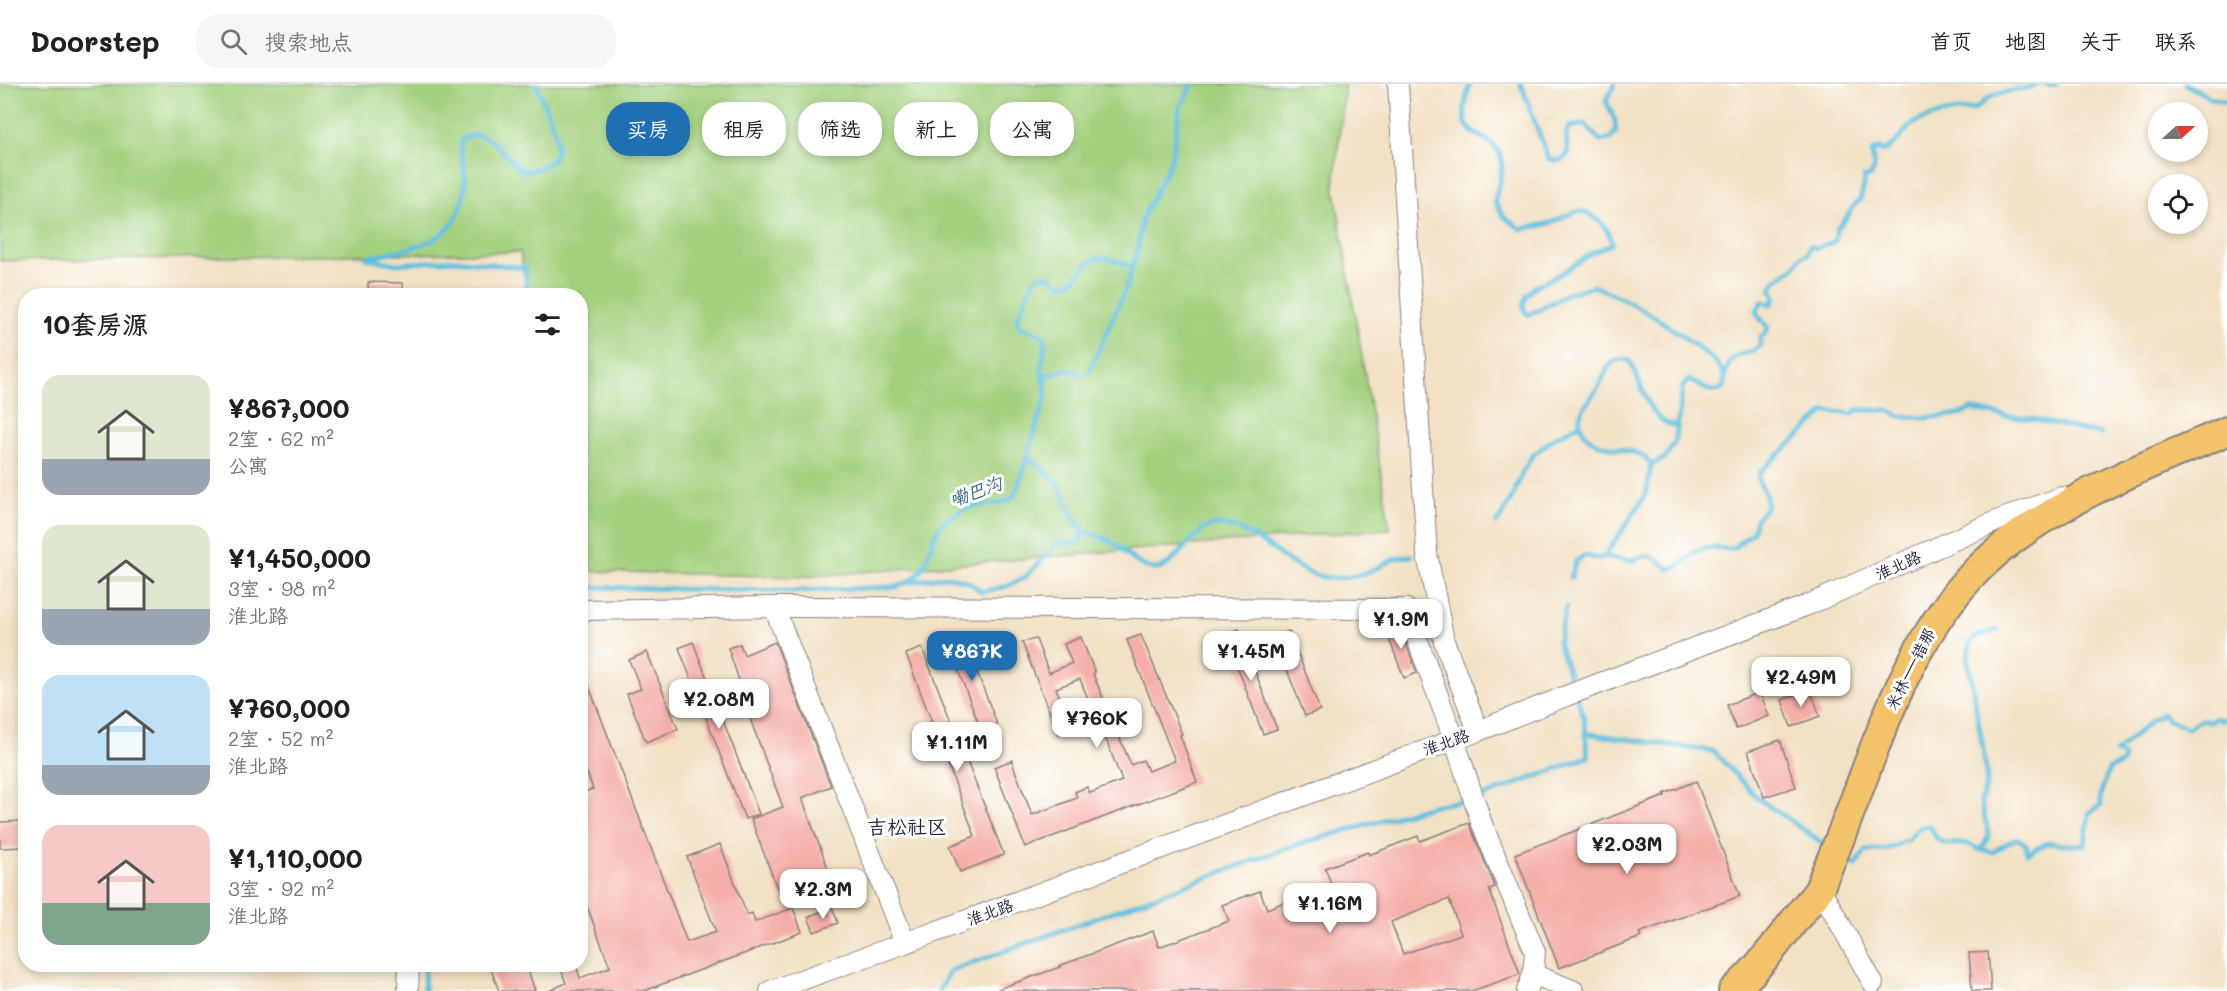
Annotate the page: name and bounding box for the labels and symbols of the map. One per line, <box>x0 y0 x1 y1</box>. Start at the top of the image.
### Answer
north arrow <box>2148 102 2208 162</box>
water label: 嘞巴沟 <box>946 470 1007 512</box>
street label: 淮北路 <box>1872 545 1924 584</box>
pin: ¥1.9M <box>1359 599 1443 650</box>
street label: 米林—错那 <box>1880 624 1939 713</box>
pin: ¥867K <box>930 631 1014 682</box>
pin: ¥1.45M <box>1202 631 1300 682</box>
pin: ¥2.49M <box>1752 657 1850 708</box>
pin: ¥2.08M <box>670 679 768 730</box>
pin: ¥760K <box>1055 698 1139 749</box>
pin: ¥1.11M <box>908 722 1006 773</box>
street label: 淮北路 <box>1420 724 1472 759</box>
district label: 吉松社区 <box>867 813 947 839</box>
pin: ¥2.03M <box>1578 824 1676 875</box>
pin: ¥2.3M <box>781 869 865 920</box>
pin: ¥1.16M <box>1281 883 1379 934</box>
street label: 淮北路 <box>964 893 1016 930</box>

